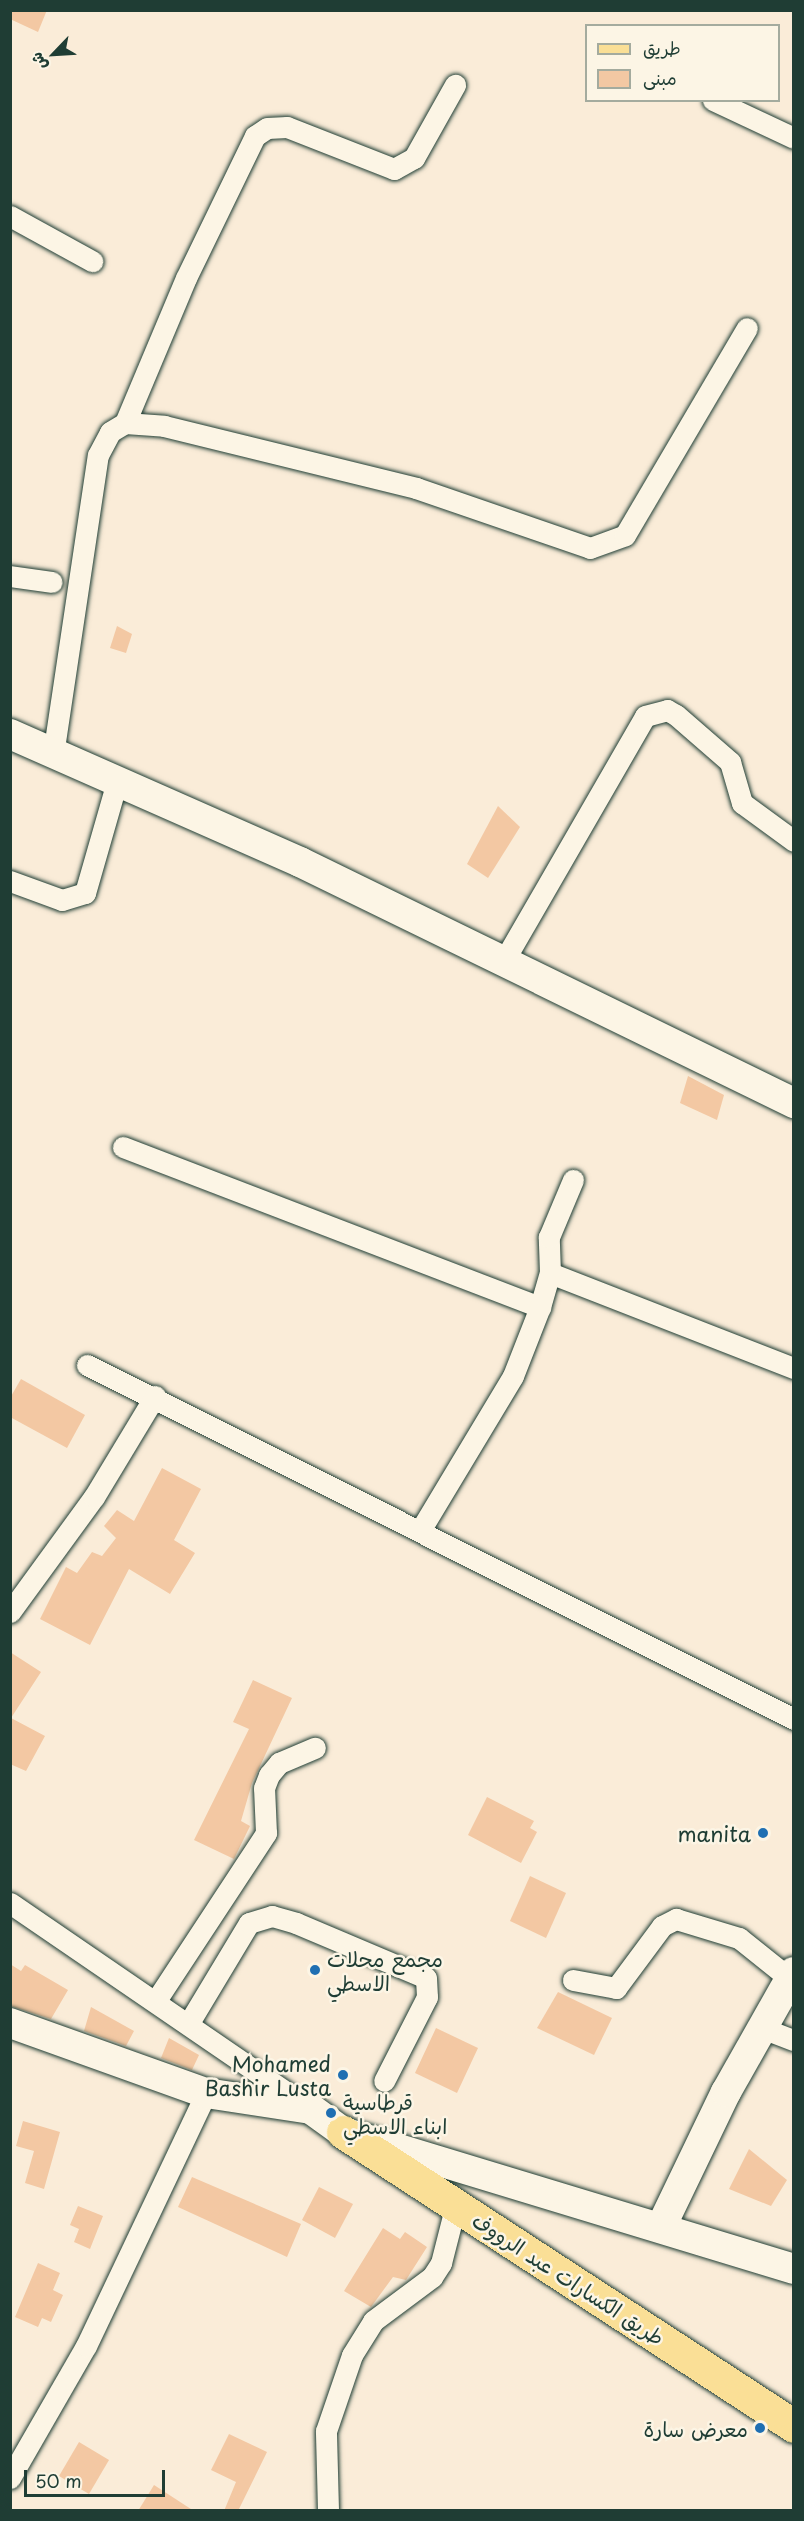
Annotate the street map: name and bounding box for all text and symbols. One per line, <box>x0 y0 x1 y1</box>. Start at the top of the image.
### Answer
north arrow <box>24 24 84 84</box>
legend <box>585 24 780 102</box>
text: طريق <box>643 34 681 61</box>
text: ش <box>23 49 52 75</box>
text: مبنى <box>643 64 677 91</box>
place label: manita <box>677 1820 751 1846</box>
marker: manita <box>756 1826 770 1840</box>
place label: مجمع محلات الاسطي <box>327 1945 443 1995</box>
marker: مجمع محلات الاسطي <box>308 1963 322 1977</box>
place label: Mohamed Bashir Lusta <box>205 2050 331 2100</box>
marker: Mohamed Bashir Lusta <box>336 2068 350 2082</box>
place label: قرطاسية ابناء الاسطي <box>343 2088 447 2138</box>
marker: قرطاسية ابناء الاسطي <box>324 2106 338 2120</box>
street label: طريق الكسارات عبد الرووف <box>468 2206 670 2350</box>
place label: معرض سارة <box>644 2415 748 2441</box>
marker: معرض سارة <box>753 2421 767 2435</box>
scale bar <box>27 2458 168 2496</box>
text: 50 m <box>35 2467 82 2494</box>

